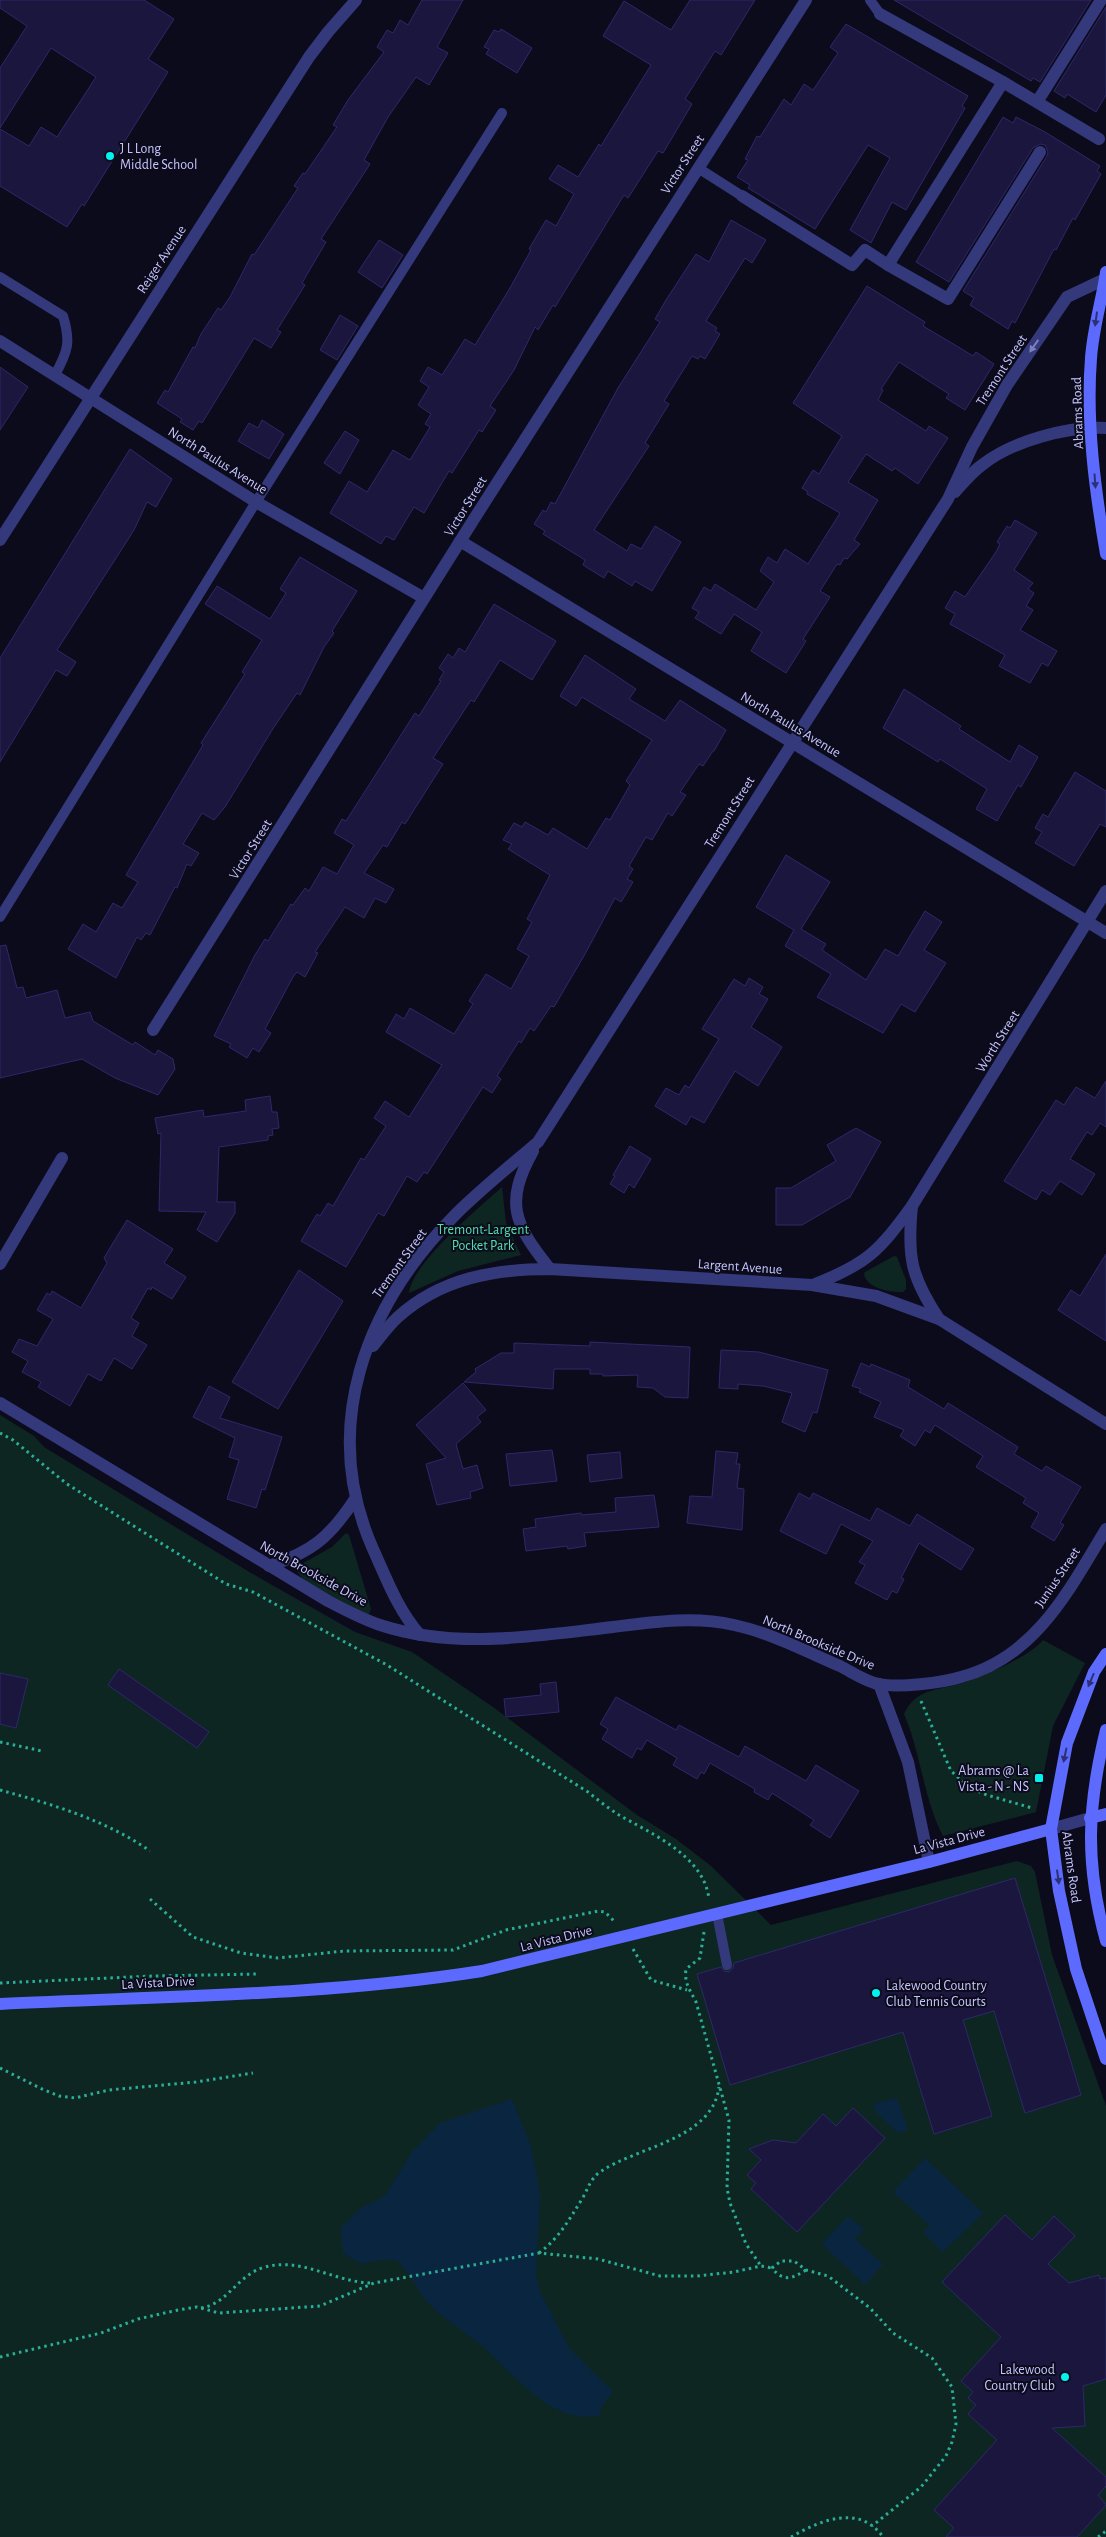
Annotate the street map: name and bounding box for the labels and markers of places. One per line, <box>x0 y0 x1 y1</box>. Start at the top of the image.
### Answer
place label: J L Long Middle School <box>120 142 197 172</box>
marker: J L Long Middle School <box>104 150 116 162</box>
place label: Abrams @ La Vista - N - NS <box>958 1764 1030 1794</box>
marker: Abrams @ La Vista - N - NS <box>1033 1772 1045 1784</box>
place label: Lakewood Country Club Tennis Courts <box>886 1979 987 2009</box>
marker: Lakewood Country Club Tennis Courts <box>870 1987 882 1999</box>
place label: Lakewood Country Club <box>984 2363 1055 2393</box>
marker: Lakewood Country Club <box>1059 2371 1071 2383</box>

